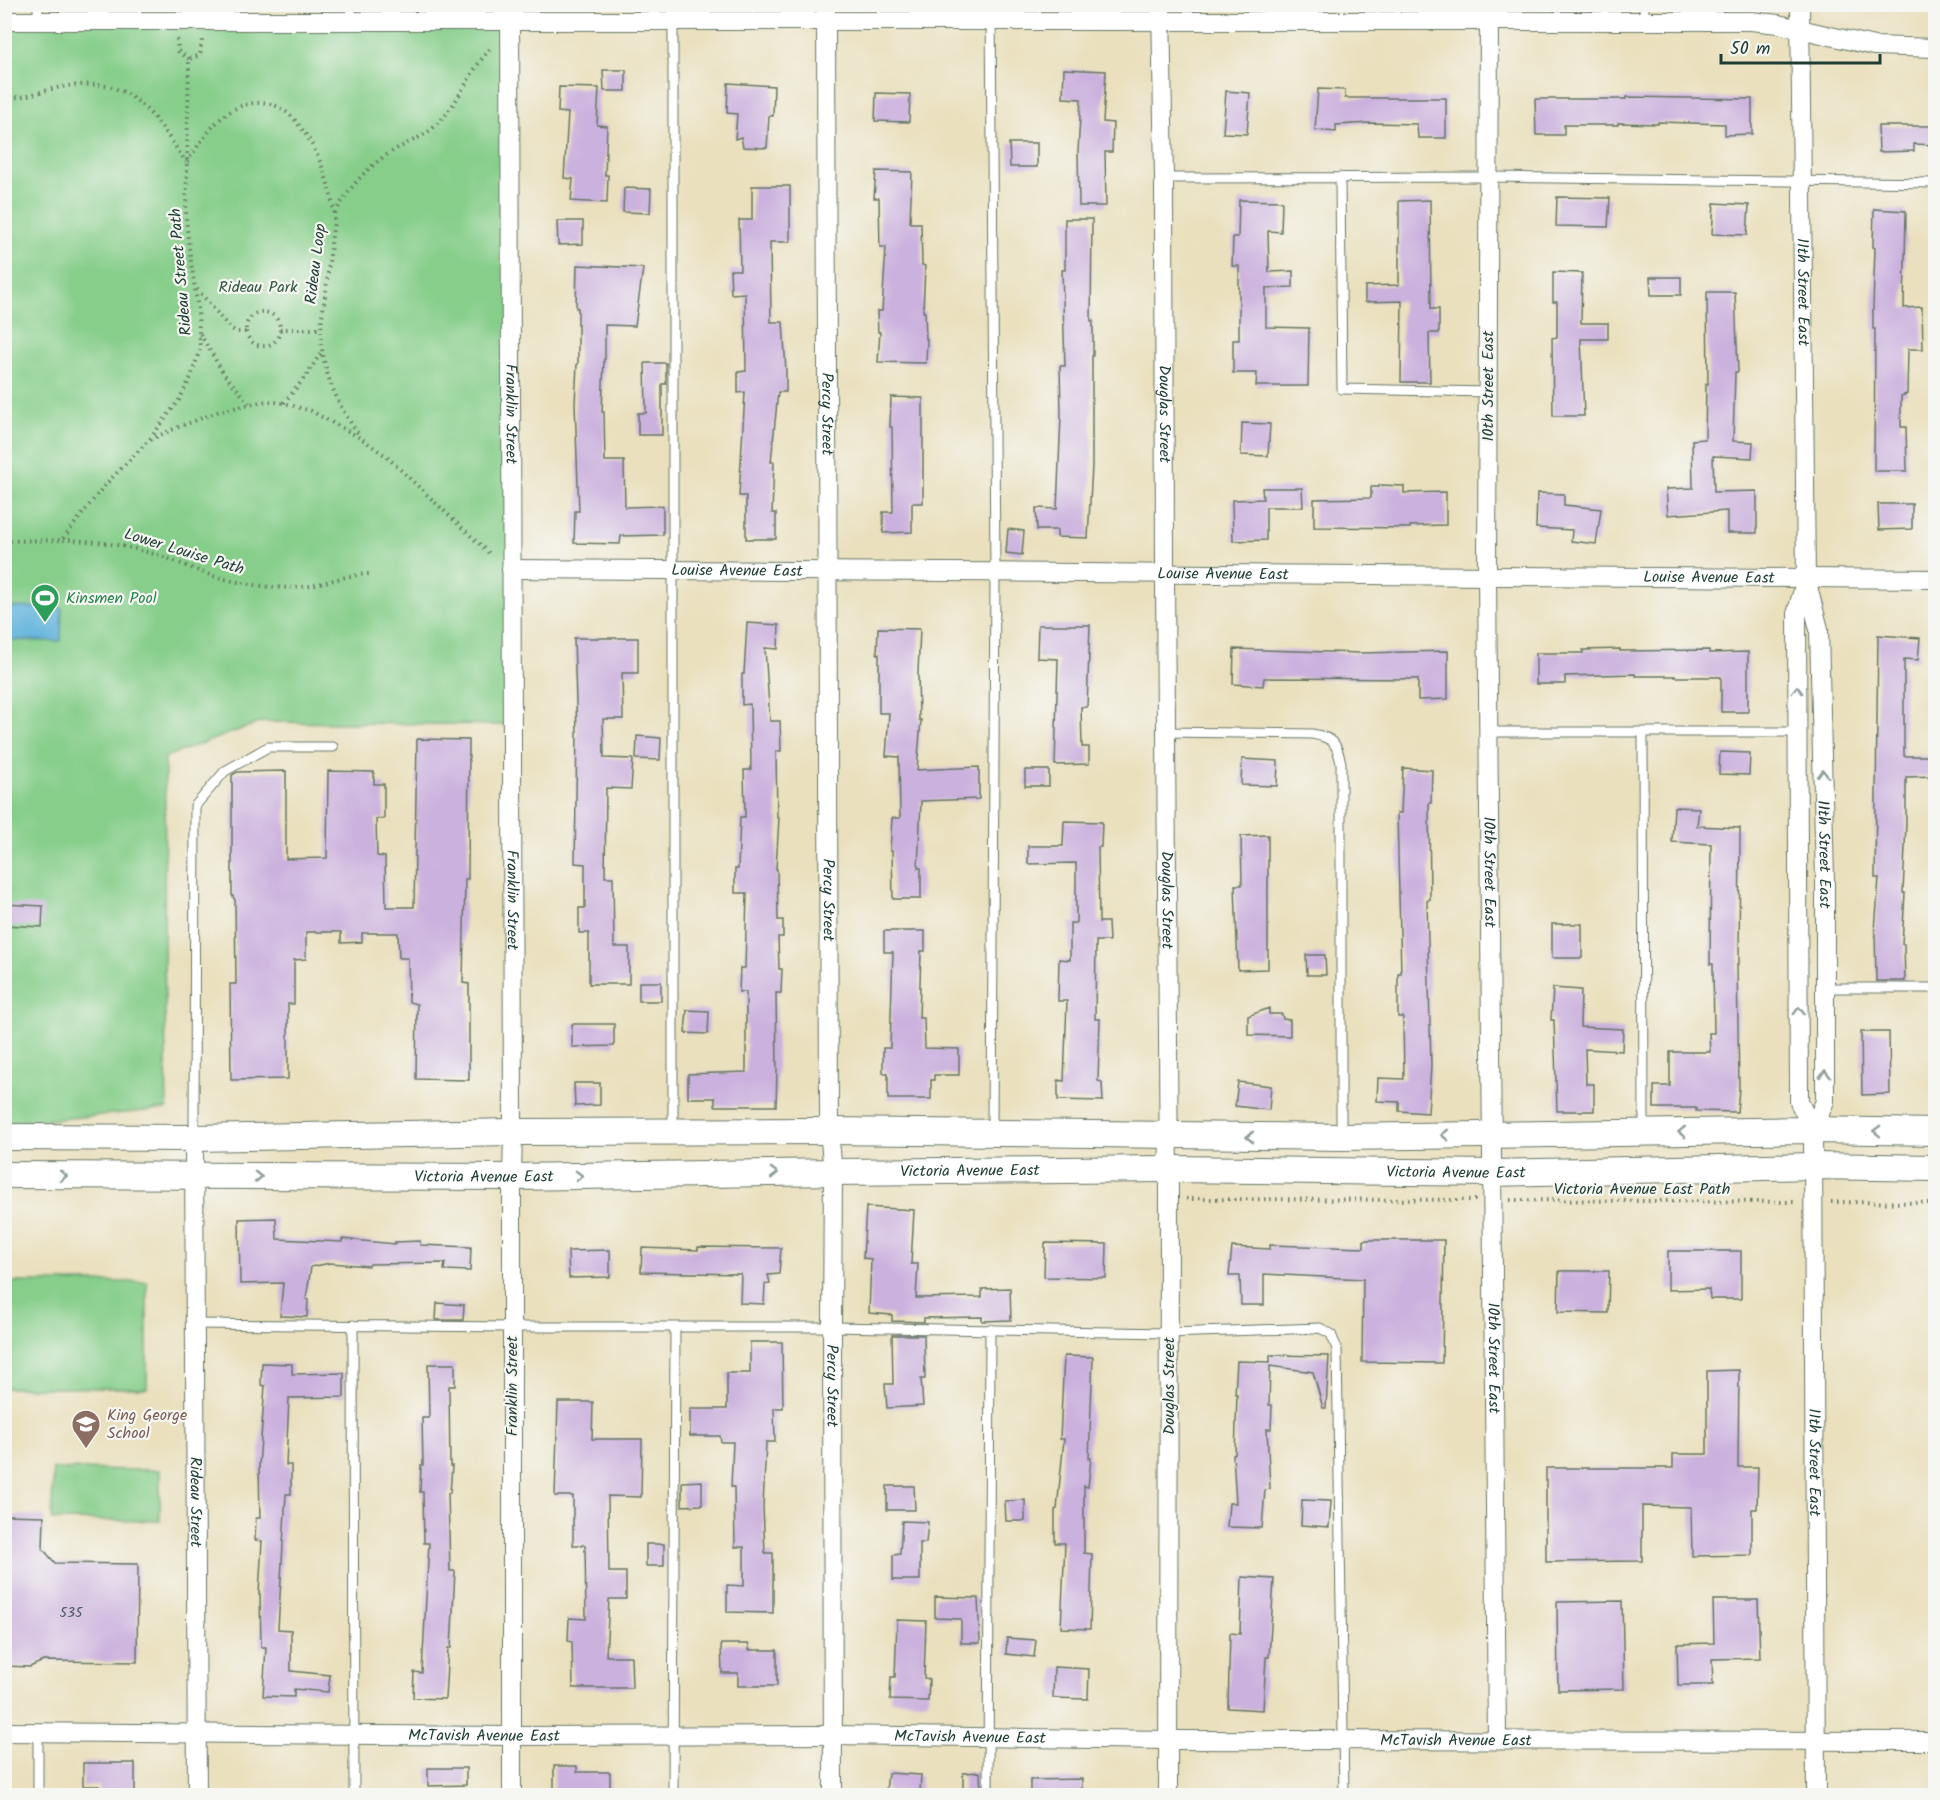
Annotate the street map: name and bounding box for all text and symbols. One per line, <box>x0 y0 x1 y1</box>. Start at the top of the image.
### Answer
scale bar <box>1721 27 1880 65</box>
text: 50 m <box>1730 35 1770 64</box>
street label: Rideau Street Path <box>163 207 199 337</box>
street label: Rideau Loop <box>299 222 333 306</box>
street label: 11th Street East <box>1790 238 1816 347</box>
park label: Rideau Park <box>219 275 298 300</box>
street label: 10th Street East <box>1476 330 1501 442</box>
street label: Franklin Street <box>498 364 524 465</box>
street label: Douglas Street <box>1152 365 1177 464</box>
street label: Percy Street <box>814 373 840 456</box>
street label: Lower Louise Path <box>121 522 247 582</box>
street label: Louise Avenue East <box>671 558 804 584</box>
street label: Louise Avenue East <box>1157 561 1290 587</box>
street label: Louise Avenue East <box>1643 564 1776 590</box>
sports icon: Kinsmen Pool <box>29 582 61 624</box>
place label: Kinsmen Pool <box>66 586 157 611</box>
one-way arrow <box>1791 686 1803 695</box>
one-way arrow <box>1817 770 1829 779</box>
street label: 11th Street East <box>1811 800 1838 909</box>
street label: 10th Street East <box>1477 816 1503 928</box>
street label: Franklin Street <box>500 850 525 951</box>
street label: Douglas Street <box>1154 851 1180 950</box>
street label: Percy Street <box>816 859 841 942</box>
one-way arrow <box>1793 1007 1805 1016</box>
one-way arrow <box>1819 1070 1831 1079</box>
one-way arrow <box>1873 1125 1882 1137</box>
one-way arrow <box>1678 1126 1687 1138</box>
one-way arrow <box>1441 1129 1450 1142</box>
one-way arrow <box>1246 1131 1255 1143</box>
street label: Victoria Avenue East <box>900 1158 1041 1184</box>
street label: Victoria Avenue East <box>1386 1159 1527 1186</box>
street label: Victoria Avenue East <box>414 1164 555 1190</box>
one-way arrow <box>769 1166 778 1179</box>
one-way arrow <box>58 1170 67 1182</box>
one-way arrow <box>574 1170 583 1182</box>
one-way arrow <box>253 1171 262 1183</box>
street label: Victoria Avenue East Path <box>1554 1177 1730 1202</box>
street label: 10th Street East <box>1481 1302 1507 1414</box>
street label: Franklin Street <box>500 1335 525 1436</box>
street label: Douglas Street <box>1157 1336 1182 1435</box>
street label: Percy Street <box>820 1344 845 1428</box>
place label: King George School <box>107 1403 187 1446</box>
school or university icon: King George School <box>70 1408 102 1450</box>
street label: 11th Street East <box>1802 1408 1827 1517</box>
street label: Rideau Street <box>183 1457 208 1548</box>
house number: 535 <box>59 1602 84 1624</box>
street label: McTavish Avenue East <box>408 1723 561 1749</box>
street label: McTavish Avenue East <box>894 1723 1047 1751</box>
street label: McTavish Avenue East <box>1380 1728 1533 1753</box>

